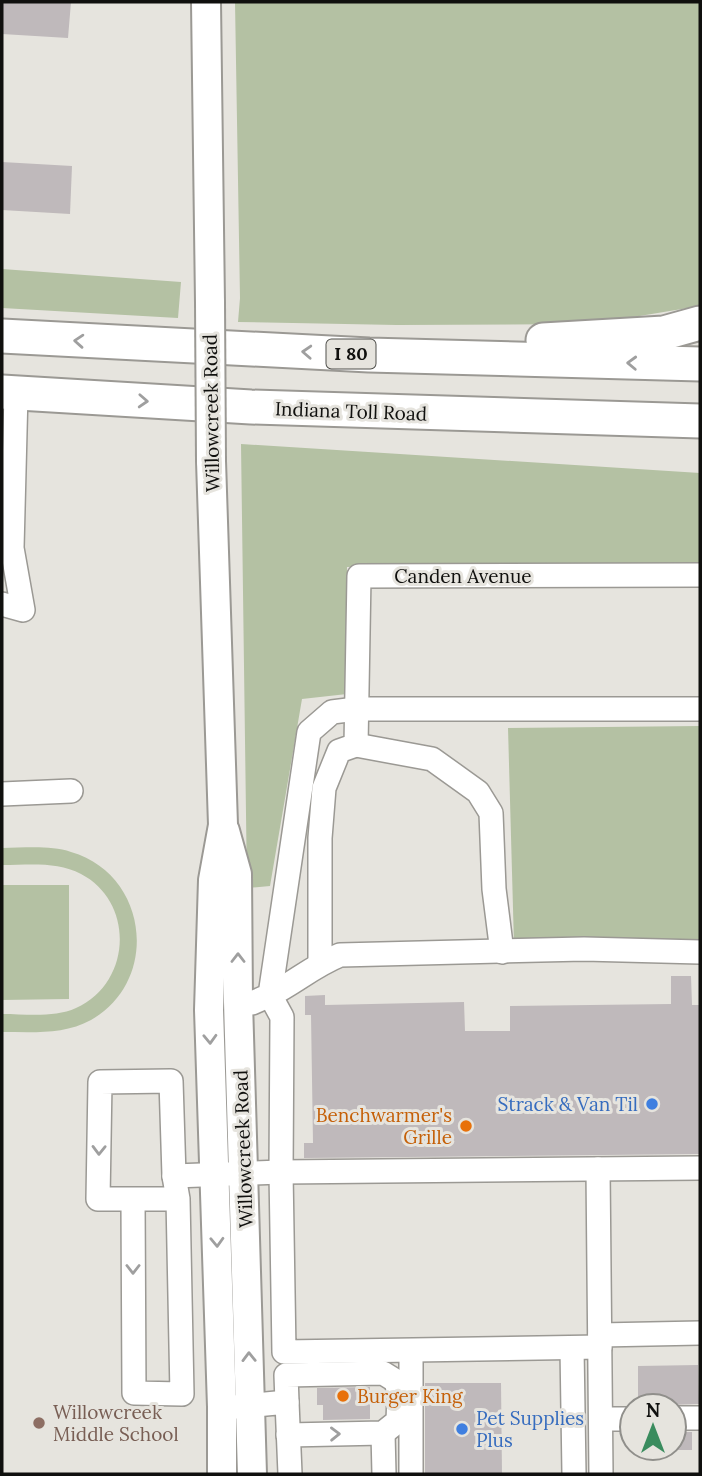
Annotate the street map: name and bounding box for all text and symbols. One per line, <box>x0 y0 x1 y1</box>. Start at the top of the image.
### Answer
one-way arrow <box>74 333 85 348</box>
street label: Willowcreek Road <box>198 334 224 492</box>
road number: I 80 <box>326 340 376 368</box>
one-way arrow <box>301 344 312 359</box>
one-way arrow <box>626 355 637 370</box>
one-way arrow <box>138 394 149 409</box>
street label: Indiana Toll Road <box>274 396 428 426</box>
street label: Canden Avenue <box>394 564 532 588</box>
one-way arrow <box>230 952 246 963</box>
one-way arrow <box>203 1034 218 1045</box>
street label: Willowcreek Road <box>228 1070 258 1228</box>
place label: Strack & Van Til <box>498 1092 638 1116</box>
marker: Strack & Van Til <box>644 1096 660 1112</box>
place label: Benchwarmer's Grille <box>316 1103 452 1149</box>
marker: Benchwarmer's Grille <box>458 1118 474 1134</box>
one-way arrow <box>91 1145 106 1156</box>
one-way arrow <box>209 1238 225 1248</box>
one-way arrow <box>126 1263 141 1274</box>
one-way arrow <box>241 1351 257 1362</box>
place label: Burger King <box>357 1384 463 1408</box>
marker: Burger King <box>335 1388 351 1404</box>
north arrow <box>618 1392 688 1462</box>
text: N <box>646 1398 661 1422</box>
place label: Willowcreek Middle School <box>53 1400 179 1446</box>
place label: Pet Supplies Plus <box>476 1406 584 1452</box>
marker: Willowcreek Middle School <box>31 1415 47 1431</box>
marker: Pet Supplies Plus <box>454 1421 470 1437</box>
one-way arrow <box>330 1427 341 1442</box>

